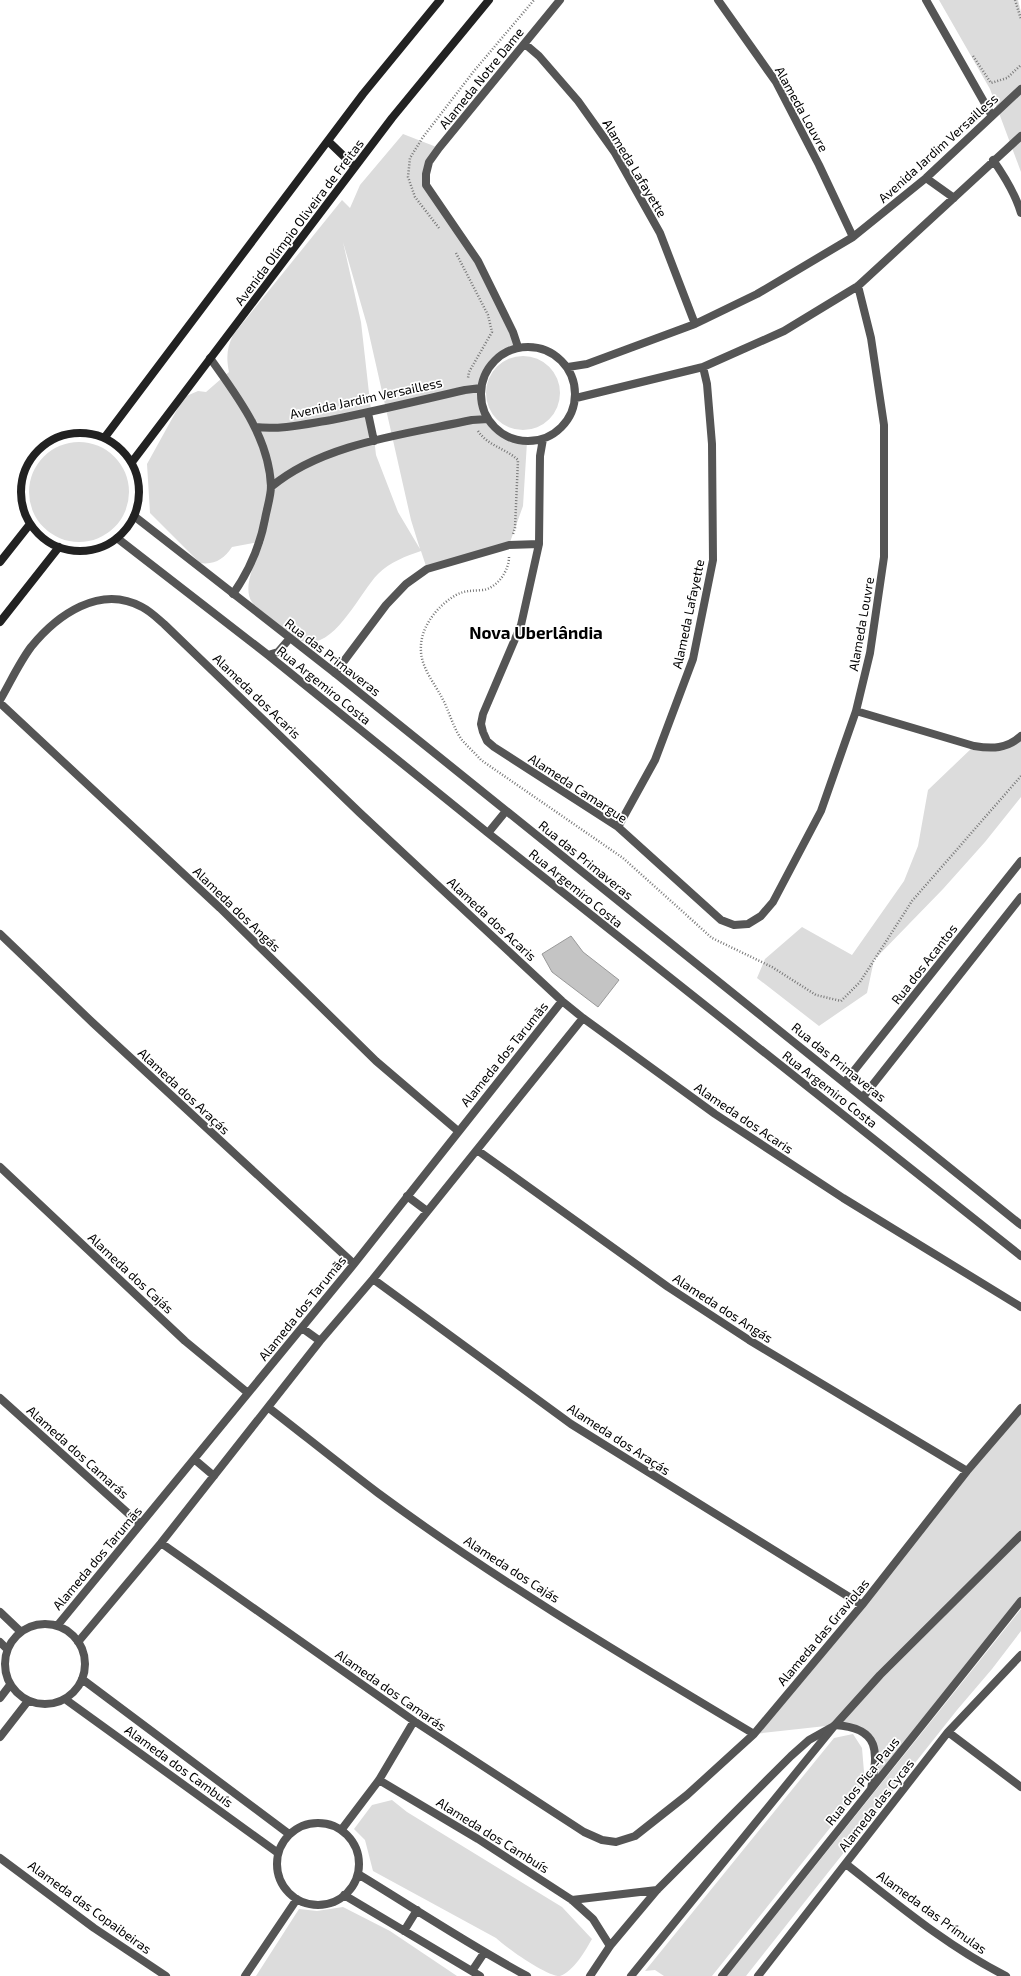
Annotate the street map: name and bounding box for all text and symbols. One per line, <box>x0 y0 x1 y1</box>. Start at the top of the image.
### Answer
street label: Alameda Notre Dame <box>435 24 527 132</box>
street label: Alameda Louvre <box>772 63 832 155</box>
street label: Avenida Jardim Versailless <box>875 90 1001 206</box>
street label: Alameda Lafayette <box>599 116 671 220</box>
street label: Avenida Olímpio Oliveira de Freitas <box>231 136 367 308</box>
street label: Avenida Jardim Versailless <box>288 374 444 422</box>
street label: Alameda Lafayette <box>669 558 707 670</box>
street label: Alameda Louvre <box>845 576 877 672</box>
street label: Rua das Primaveras <box>282 615 384 699</box>
district label: Nova Uberlândia <box>469 622 603 642</box>
street label: Rua Argemiro Costa <box>274 642 374 728</box>
street label: Alameda dos Acaris <box>210 650 304 742</box>
street label: Alameda Camargue <box>525 750 631 826</box>
street label: Rua das Primaveras <box>536 817 636 903</box>
street label: Rua Argemiro Costa <box>526 845 626 931</box>
street label: Alameda dos Angás <box>190 863 284 955</box>
street label: Alameda dos Acaris <box>444 874 540 964</box>
street label: Rua dos Acantos <box>888 921 960 1007</box>
street label: Alameda dos Tarumãs <box>457 998 551 1110</box>
street label: Rua das Primaveras <box>789 1019 889 1105</box>
street label: Alameda dos Araçás <box>134 1044 233 1138</box>
street label: Rua Argemiro Costa <box>779 1047 881 1131</box>
street label: Alameda dos Acaris <box>692 1079 796 1157</box>
street label: Alameda dos Cajás <box>85 1229 177 1317</box>
street label: Alameda dos Tarumãs <box>255 1252 349 1364</box>
street label: Alameda dos Angás <box>670 1270 776 1346</box>
street label: Alameda dos Araçás <box>564 1400 673 1479</box>
street label: Alameda dos Camarás <box>24 1402 132 1502</box>
street label: Alameda dos Tarumãs <box>49 1503 145 1613</box>
street label: Alameda dos Cajás <box>461 1532 563 1606</box>
street label: Alameda das Graviolas <box>774 1575 872 1689</box>
street label: Alameda dos Camarás <box>333 1646 449 1734</box>
street label: Alameda dos Cambuís <box>122 1721 236 1811</box>
street label: Rua dos Pica-Paus <box>822 1734 902 1828</box>
street label: Alameda das Cycas <box>835 1755 917 1855</box>
street label: Alameda dos Cambuís <box>434 1794 552 1876</box>
street label: Alameda das Copaibeiras <box>25 1857 155 1957</box>
street label: Alameda das Prímulas <box>874 1867 990 1957</box>

